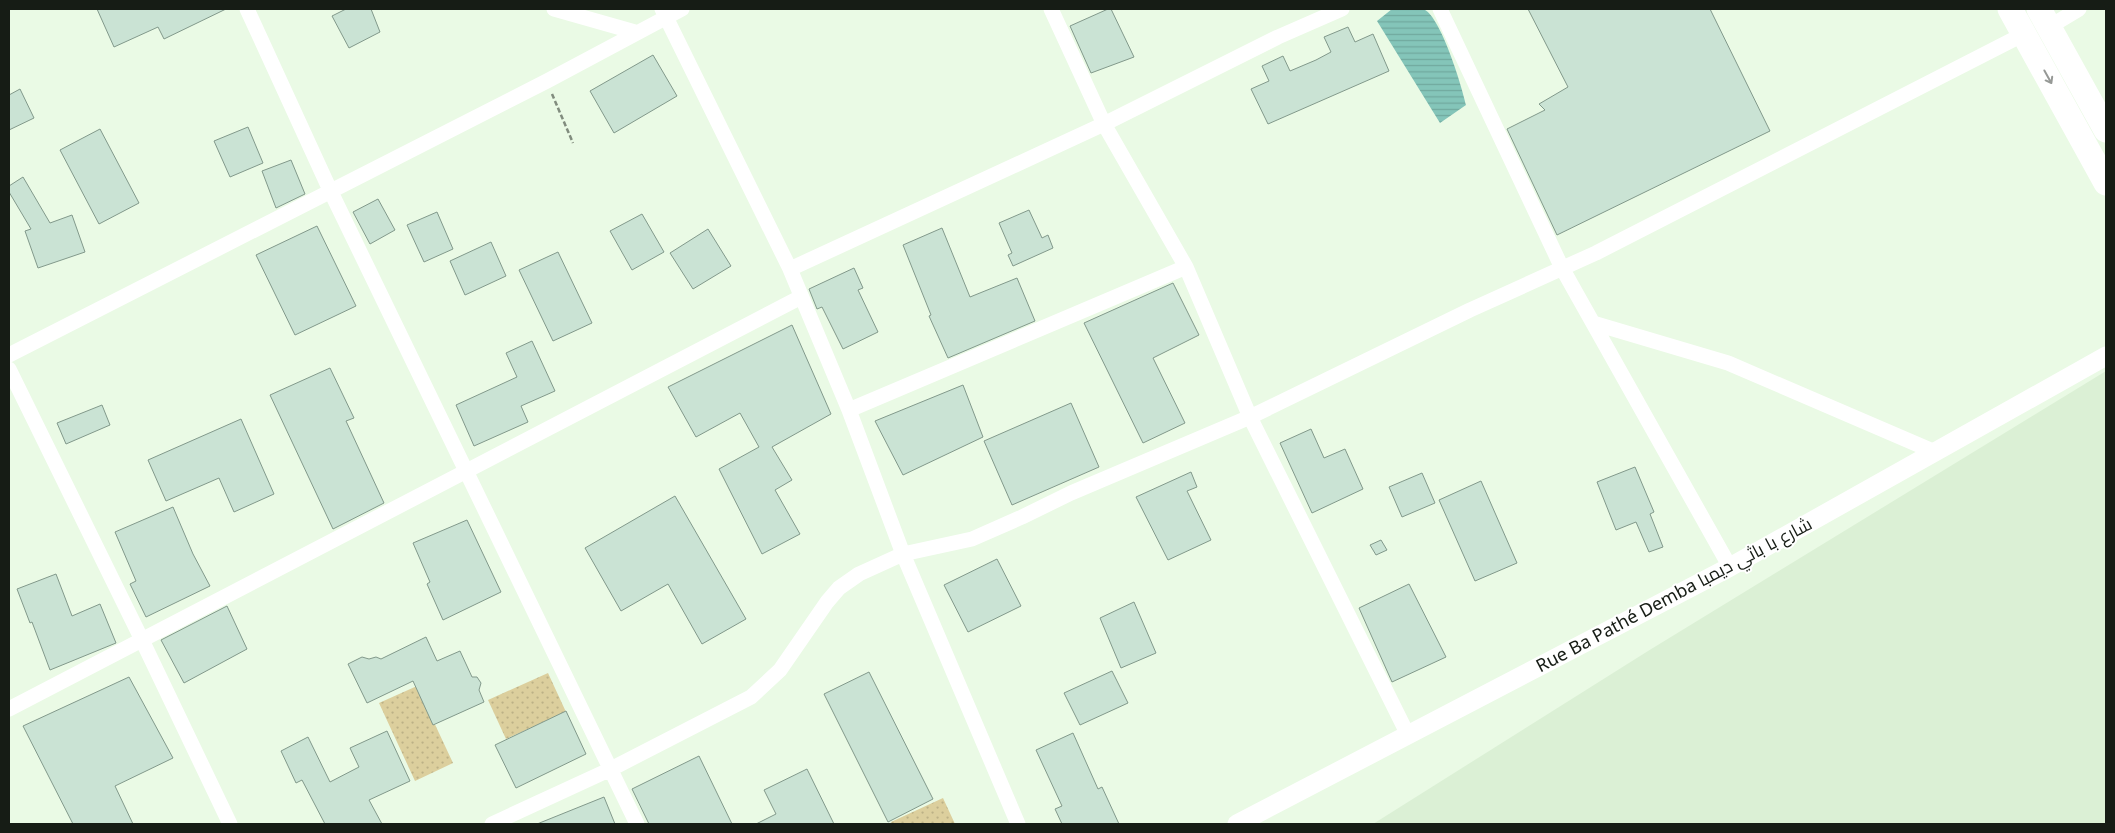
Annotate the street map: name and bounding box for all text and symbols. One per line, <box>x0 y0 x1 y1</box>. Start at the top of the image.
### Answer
one-way arrow <box>2043 69 2053 84</box>
street label: Rue Ba Pathé Demba شارع با باثي ديمبا <box>1531 511 1817 680</box>

